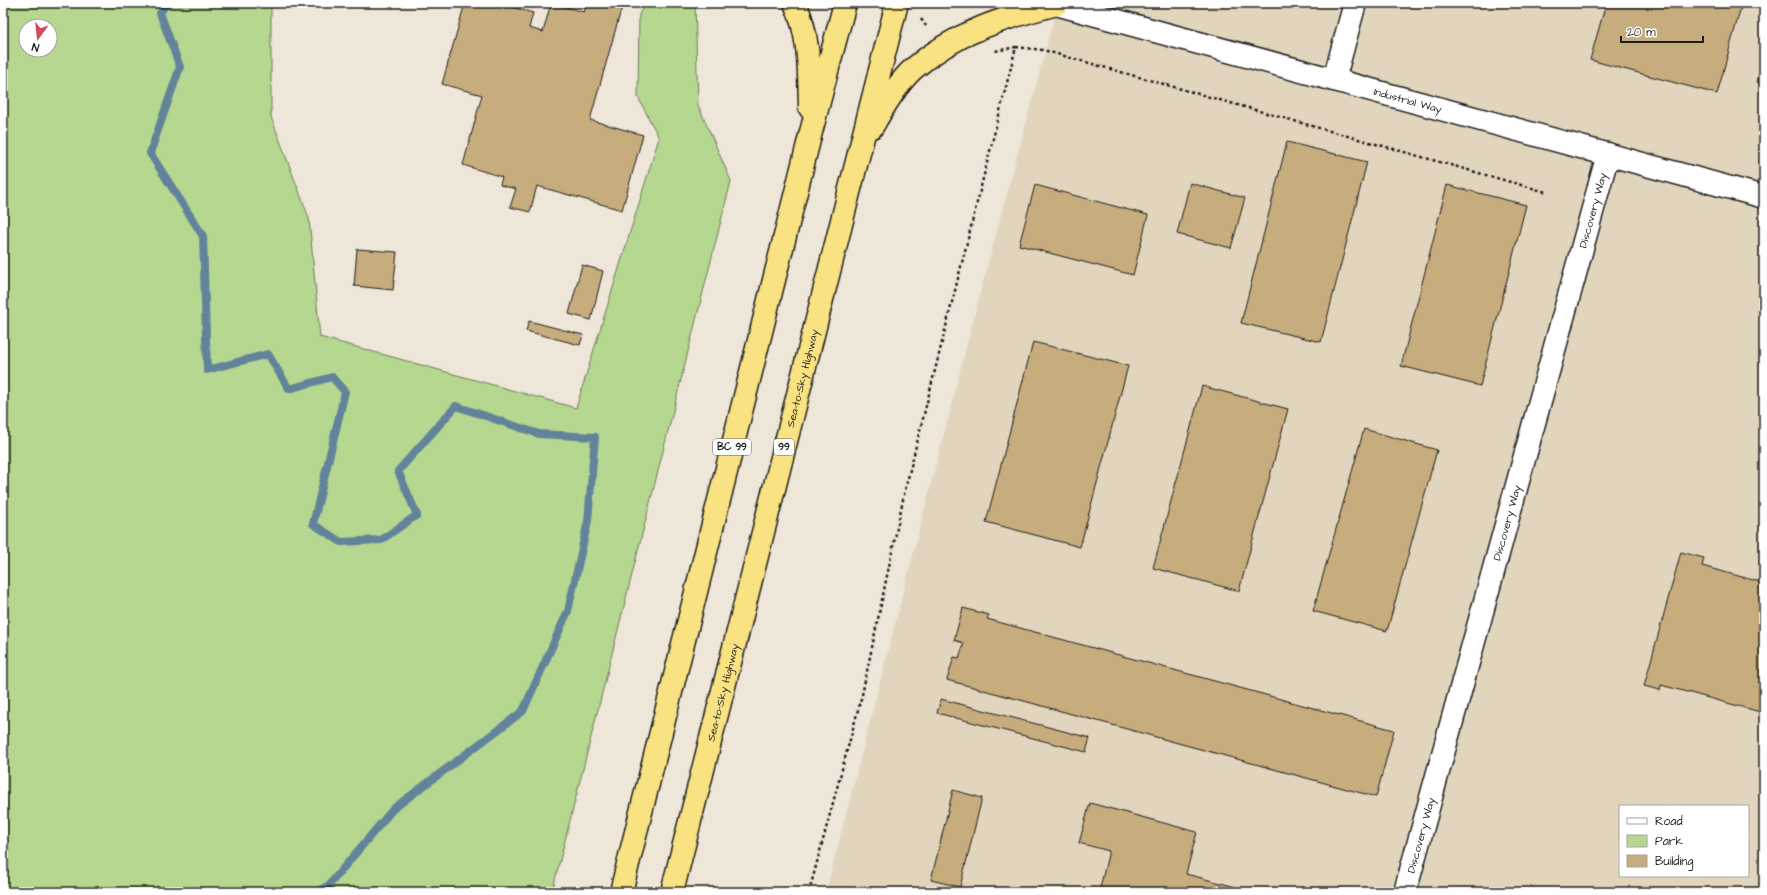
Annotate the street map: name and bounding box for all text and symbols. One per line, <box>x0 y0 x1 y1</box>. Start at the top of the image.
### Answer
north arrow <box>18 18 58 58</box>
scale bar <box>1621 18 1703 44</box>
text: 20 m <box>1627 24 1656 41</box>
text: N <box>30 39 41 55</box>
street label: Industrial Way <box>1372 84 1444 117</box>
street label: Discovery Way <box>1575 171 1611 250</box>
street label: Sea-to-Sky Highway <box>782 328 823 429</box>
road number: BC 99 <box>713 439 751 455</box>
road number: 99 <box>774 439 794 455</box>
street label: Discovery Way <box>1489 483 1525 562</box>
street label: Sea-to-Sky Highway <box>703 642 743 743</box>
street label: Discovery Way <box>1403 796 1439 875</box>
legend <box>1619 805 1749 877</box>
text: Road <box>1655 813 1683 830</box>
text: Park <box>1655 833 1683 850</box>
text: Building <box>1655 853 1693 871</box>

